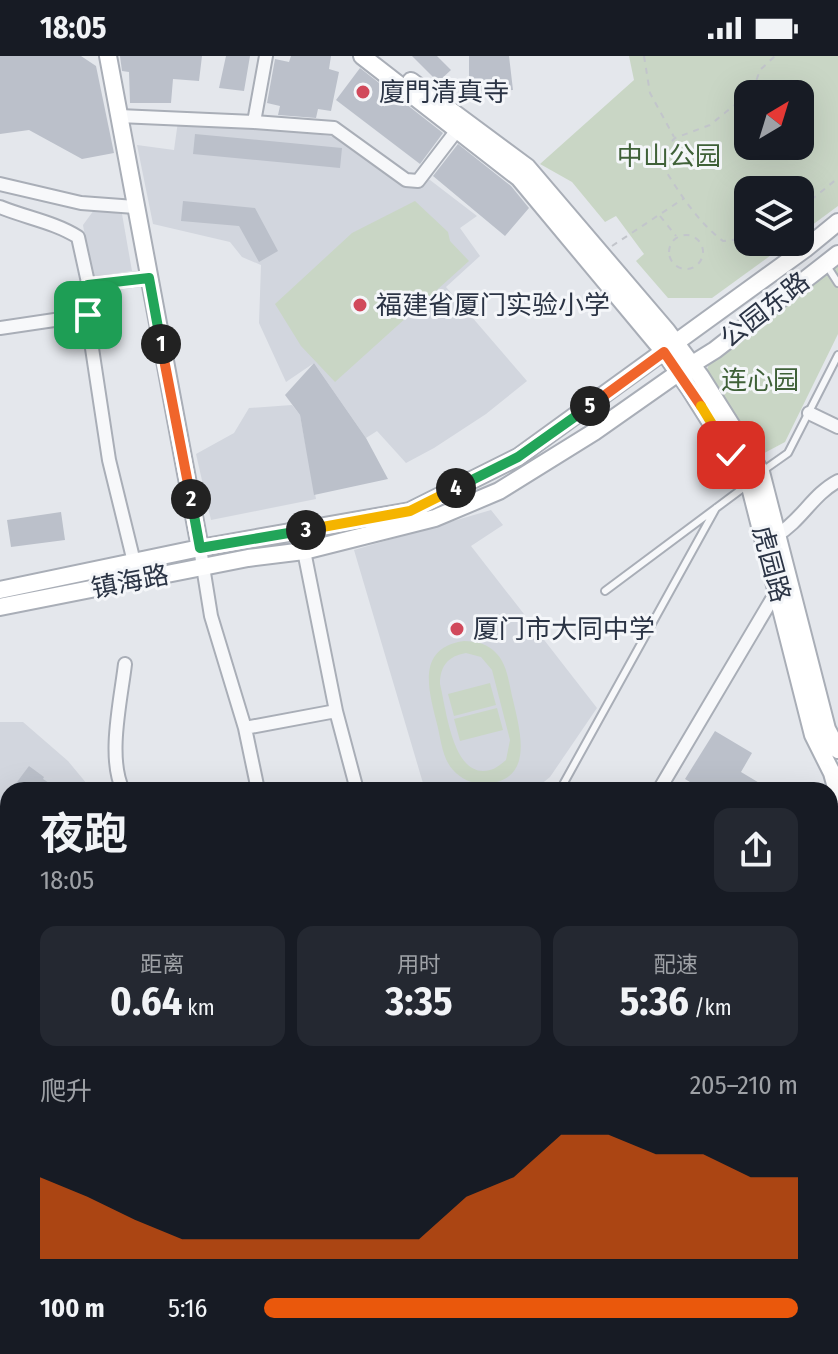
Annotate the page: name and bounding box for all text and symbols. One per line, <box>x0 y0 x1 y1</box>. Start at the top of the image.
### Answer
text: 18:05 <box>40 10 107 46</box>
place label: 廈門清真寺 <box>379 77 509 108</box>
north arrow <box>734 80 814 160</box>
map controls <box>734 80 814 256</box>
marker: 廈門清真寺 <box>354 83 372 101</box>
park label: 中山公园 <box>617 141 721 172</box>
button: layers <box>734 176 814 256</box>
street label: 公园东路 <box>714 266 816 354</box>
pin <box>54 281 122 349</box>
place label: 福建省厦门实验小学 <box>376 290 610 321</box>
icon: arrive <box>66 293 110 337</box>
marker: 福建省厦门实验小学 <box>351 296 369 314</box>
pin: 1 <box>141 324 181 364</box>
text: 1 <box>156 330 166 357</box>
park label: 连心园 <box>721 365 799 396</box>
pin: 5 <box>570 386 610 426</box>
text: 5 <box>585 392 595 419</box>
pin <box>697 421 765 489</box>
icon: check <box>709 433 753 477</box>
pin: 4 <box>436 468 476 508</box>
text: 4 <box>450 474 462 501</box>
pin: 2 <box>171 479 211 519</box>
text: 2 <box>186 485 196 512</box>
pin: 3 <box>286 510 326 550</box>
text: 3 <box>301 516 311 543</box>
street label: 虎园路 <box>746 522 796 606</box>
street label: 镇海路 <box>89 559 171 605</box>
place label: 厦门市大同中学 <box>473 614 655 645</box>
marker: 厦门市大同中学 <box>448 620 466 638</box>
text: 夜跑 <box>40 808 128 861</box>
button: share <box>714 808 798 892</box>
text: 18:05 <box>40 865 94 896</box>
text: 距离 <box>140 951 184 978</box>
text: 用时 <box>397 951 441 978</box>
text: 配速 <box>654 951 698 978</box>
text: 0.64 <box>110 978 182 1026</box>
text: 3:35 <box>385 978 453 1026</box>
text: 5:36 <box>620 978 689 1026</box>
text: km <box>182 994 215 1021</box>
text: /km <box>689 994 732 1021</box>
text: 205–210 m <box>690 1070 798 1101</box>
text: 爬升 <box>40 1076 92 1107</box>
text: 100 m <box>40 1293 105 1324</box>
text: 5:16 <box>168 1293 207 1324</box>

